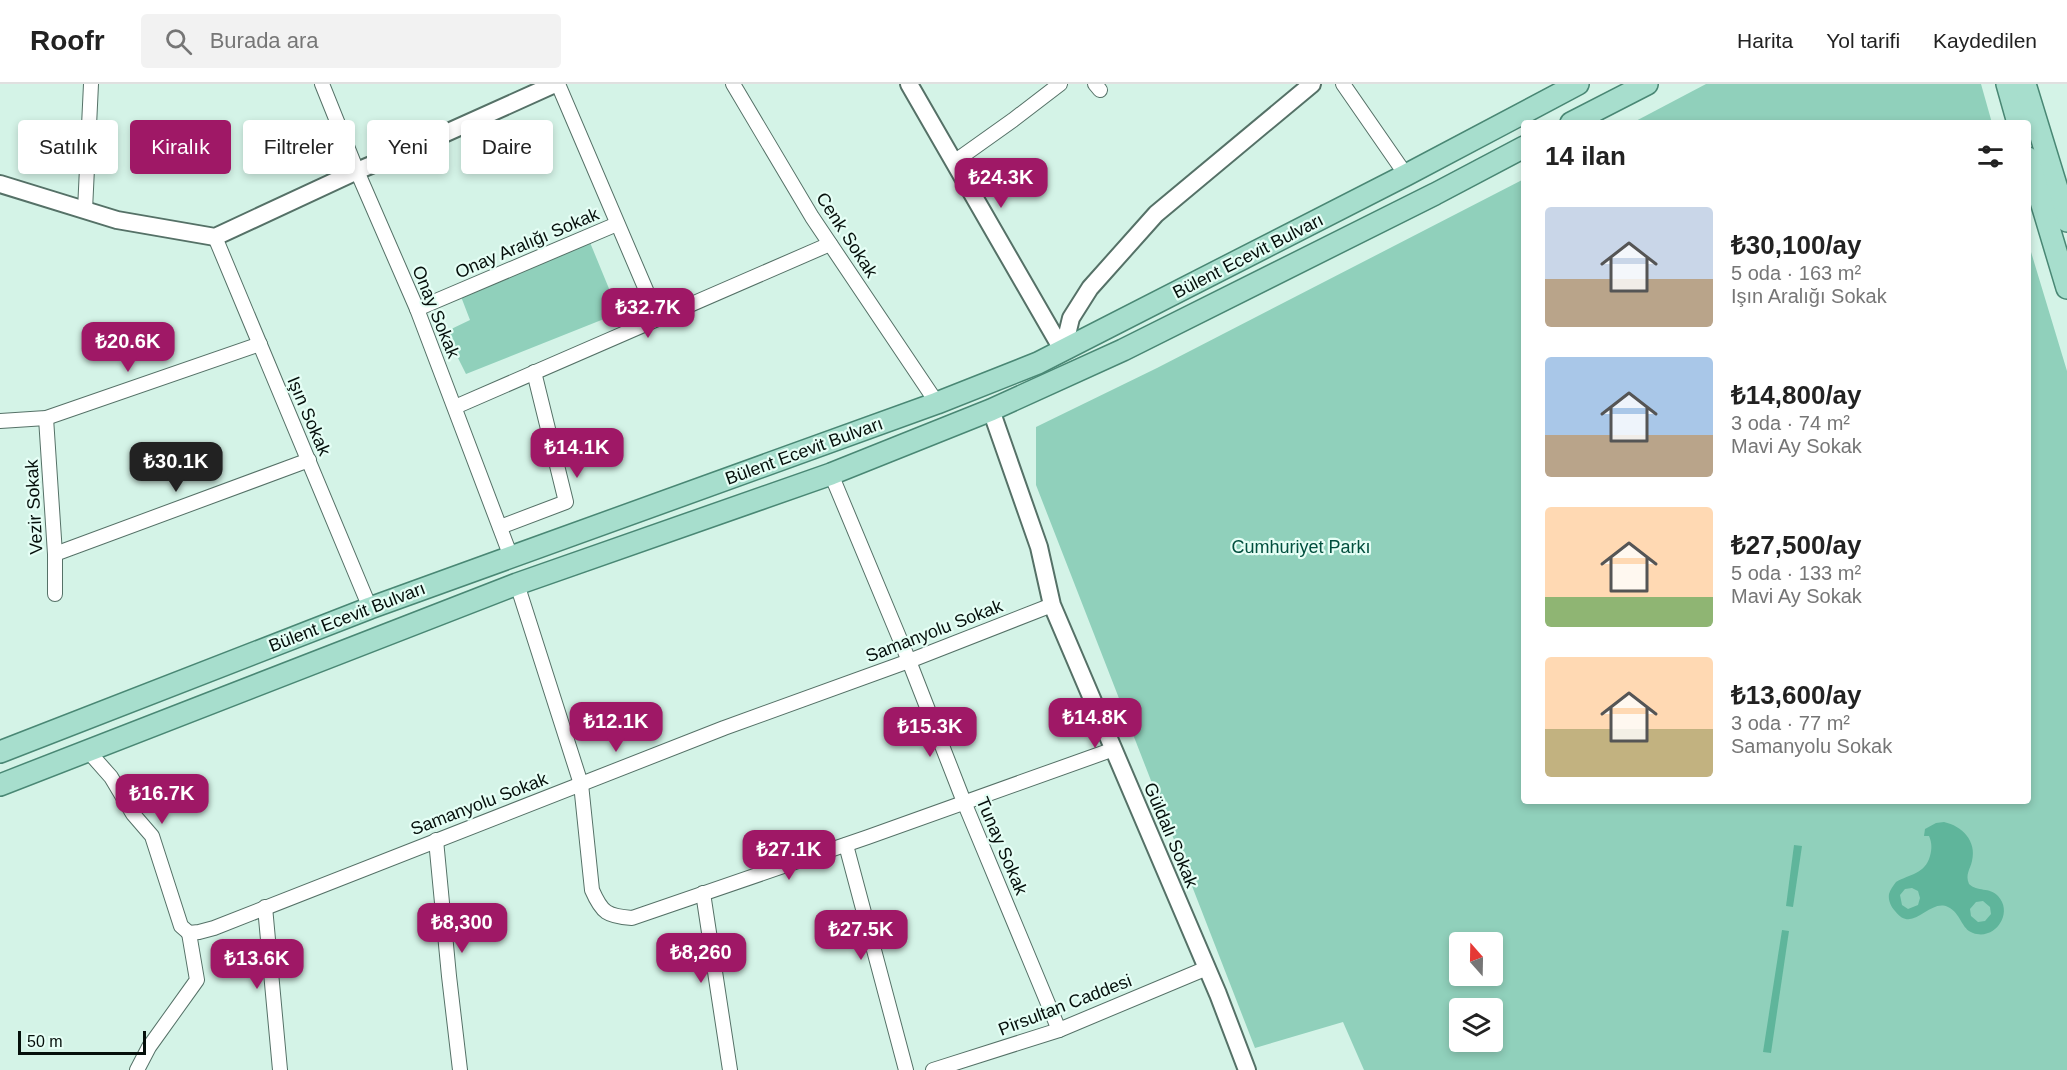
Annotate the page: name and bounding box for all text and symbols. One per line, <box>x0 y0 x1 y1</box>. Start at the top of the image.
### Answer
search box <box>141 14 561 68</box>
text: Roofr <box>30 25 105 56</box>
icon: search <box>162 25 195 58</box>
text: Burada ara <box>210 28 319 53</box>
text: Harita <box>1737 29 1793 52</box>
text: Yol tarifi <box>1826 29 1900 52</box>
text: Kaydedilen <box>1933 29 2037 52</box>
chip: Satılık <box>18 120 118 174</box>
chip: Kiralık <box>130 120 231 174</box>
chip: Filtreler <box>243 120 355 174</box>
chip: Yeni <box>367 120 449 174</box>
chip: Daire <box>461 120 553 174</box>
icon: filters <box>1974 140 2007 173</box>
text: 14 ilan <box>1545 141 1626 171</box>
pin: ₺24.3K <box>952 158 1050 209</box>
text: ₺24.3K <box>969 166 1033 188</box>
street label: Cenk Sokak <box>812 189 882 282</box>
street label: Onay Aralığı Sokak <box>452 203 603 282</box>
street label: Bülent Ecevit Bulvarı <box>1169 209 1327 303</box>
text: ₺30,100/ay <box>1731 230 1862 260</box>
icon: home <box>1593 231 1665 303</box>
text: 5 oda · 163 m² <box>1731 262 1861 284</box>
street label: Onay Sokak <box>408 263 464 362</box>
text: Işın Aralığı Sokak <box>1731 285 1887 307</box>
pin: ₺32.7K <box>599 288 697 339</box>
text: ₺32.7K <box>616 296 680 318</box>
pin: ₺20.6K <box>79 322 177 373</box>
text: ₺20.6K <box>96 330 160 352</box>
street label: Işın Sokak <box>283 373 335 460</box>
text: ₺14,800/ay <box>1731 380 1862 410</box>
icon: home <box>1593 381 1665 453</box>
text: 3 oda · 74 m² <box>1731 412 1850 434</box>
street label: Bülent Ecevit Bulvarı <box>723 413 885 489</box>
pin: ₺14.1K <box>528 428 626 479</box>
text: Mavi Ay Sokak <box>1731 435 1862 457</box>
text: ₺14.1K <box>545 436 609 458</box>
pin: ₺30.1K <box>127 442 225 493</box>
text: ₺30.1K <box>144 450 208 472</box>
street label: Vezir Sokak <box>21 458 46 555</box>
text: ₺27,500/ay <box>1731 530 1862 560</box>
icon: home <box>1593 531 1665 603</box>
park label: Cumhuriyet Parkı <box>1231 537 1371 557</box>
text: 5 oda · 133 m² <box>1731 562 1861 584</box>
street label: Bülent Ecevit Bulvarı <box>266 578 428 656</box>
text: Mavi Ay Sokak <box>1731 585 1862 607</box>
street label: Samanyolu Sokak <box>863 595 1006 666</box>
text: ₺13,600/ay <box>1731 680 1862 710</box>
icon: home <box>1593 681 1665 753</box>
pin: ₺14.8K <box>1046 698 1144 749</box>
pin: ₺12.1K <box>567 702 665 753</box>
text: ₺14.8K <box>1063 706 1127 728</box>
pin: ₺15.3K <box>881 707 979 758</box>
text: ₺12.1K <box>584 710 648 732</box>
text: 3 oda · 77 m² <box>1731 712 1850 734</box>
text: ₺15.3K <box>898 715 962 737</box>
text: Samanyolu Sokak <box>1731 735 1892 757</box>
street label: Samanyolu Sokak <box>408 768 551 839</box>
pin: ₺16.7K <box>113 774 211 825</box>
street label: Güldalı Sokak <box>1140 780 1202 891</box>
text: ₺16.7K <box>130 782 194 804</box>
street label: Tunay Sokak <box>972 794 1032 899</box>
pin: ₺27.1K <box>740 830 838 881</box>
text: ₺27.1K <box>757 838 821 860</box>
pin: ₺8,300 <box>413 903 511 954</box>
pin: ₺27.5K <box>812 910 910 961</box>
text: ₺8,300 <box>431 911 493 933</box>
text: ₺27.5K <box>829 918 893 940</box>
north arrow <box>1449 932 1503 986</box>
map controls <box>1449 932 1503 1052</box>
pin: ₺8,260 <box>652 933 750 984</box>
pin: ₺13.6K <box>208 939 306 990</box>
text: ₺8,260 <box>670 941 732 963</box>
text: ₺13.6K <box>225 947 289 969</box>
street label: Pirsultan Caddesi <box>996 970 1134 1040</box>
button: layers <box>1449 998 1503 1052</box>
scale bar <box>18 1028 146 1056</box>
text: 50 m <box>27 1033 63 1050</box>

